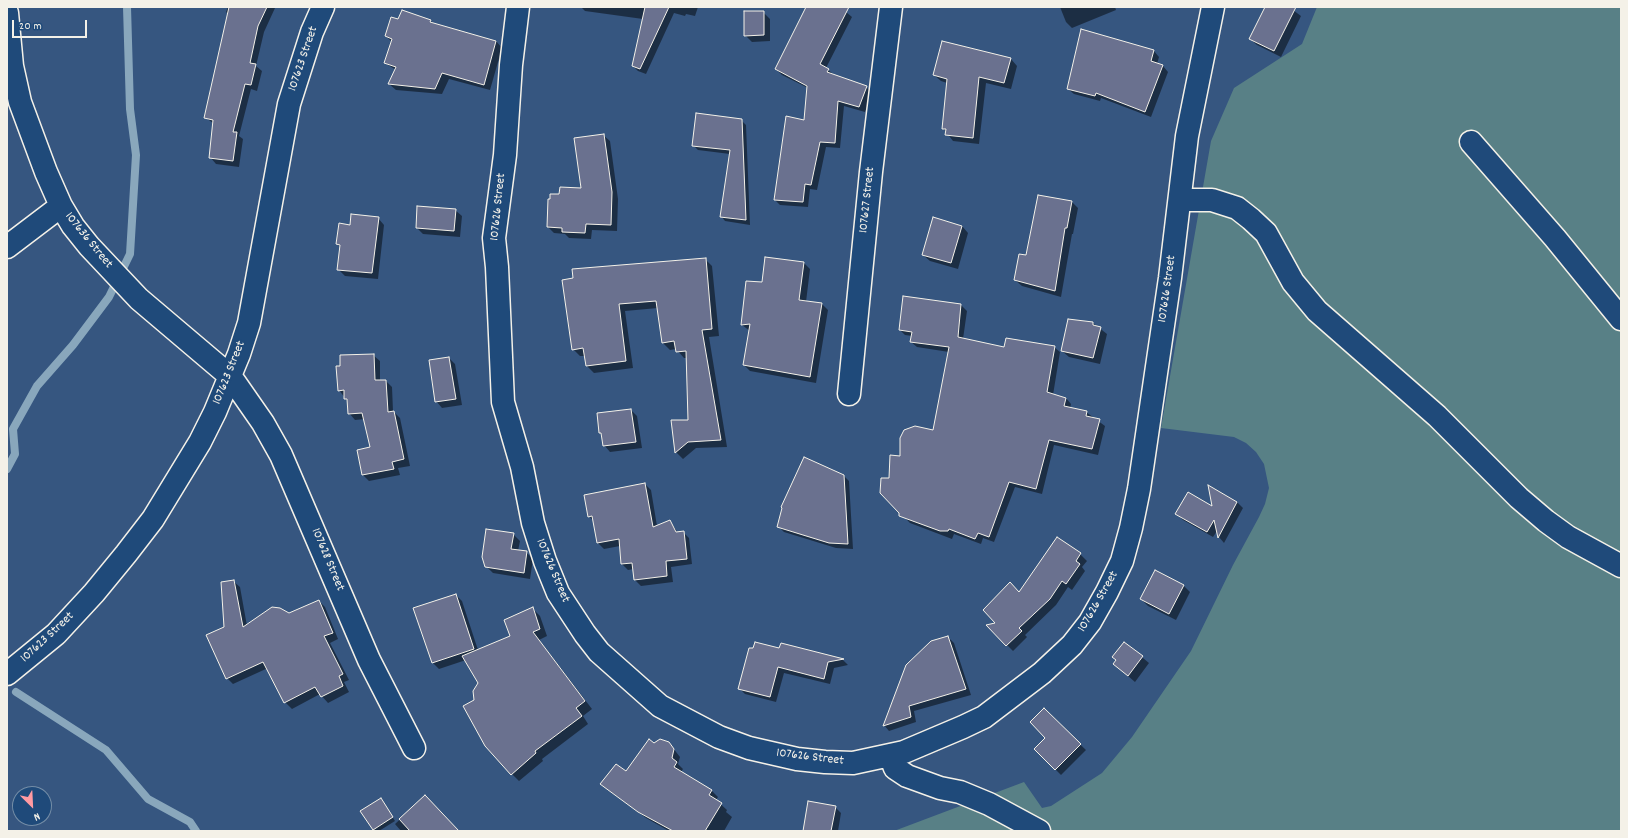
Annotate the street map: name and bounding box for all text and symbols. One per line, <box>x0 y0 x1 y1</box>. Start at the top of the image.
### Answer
scale bar <box>14 12 89 38</box>
text: 20 m <box>19 18 42 35</box>
street label: 107623 Street <box>286 25 322 93</box>
street label: 107627 Street <box>857 166 879 234</box>
street label: 107626 Street <box>488 172 510 242</box>
street label: 107636 Street <box>61 210 115 272</box>
street label: 107626 Street <box>1156 254 1180 324</box>
street label: 107623 Street <box>210 339 250 407</box>
street label: 107628 Street <box>307 526 347 594</box>
street label: 107626 Street <box>532 537 572 605</box>
street label: 107626 Street <box>1075 569 1123 635</box>
street label: 107623 Street <box>18 609 78 667</box>
street label: 107626 Street <box>775 746 845 770</box>
north arrow <box>12 786 52 826</box>
text: N <box>31 808 42 824</box>

